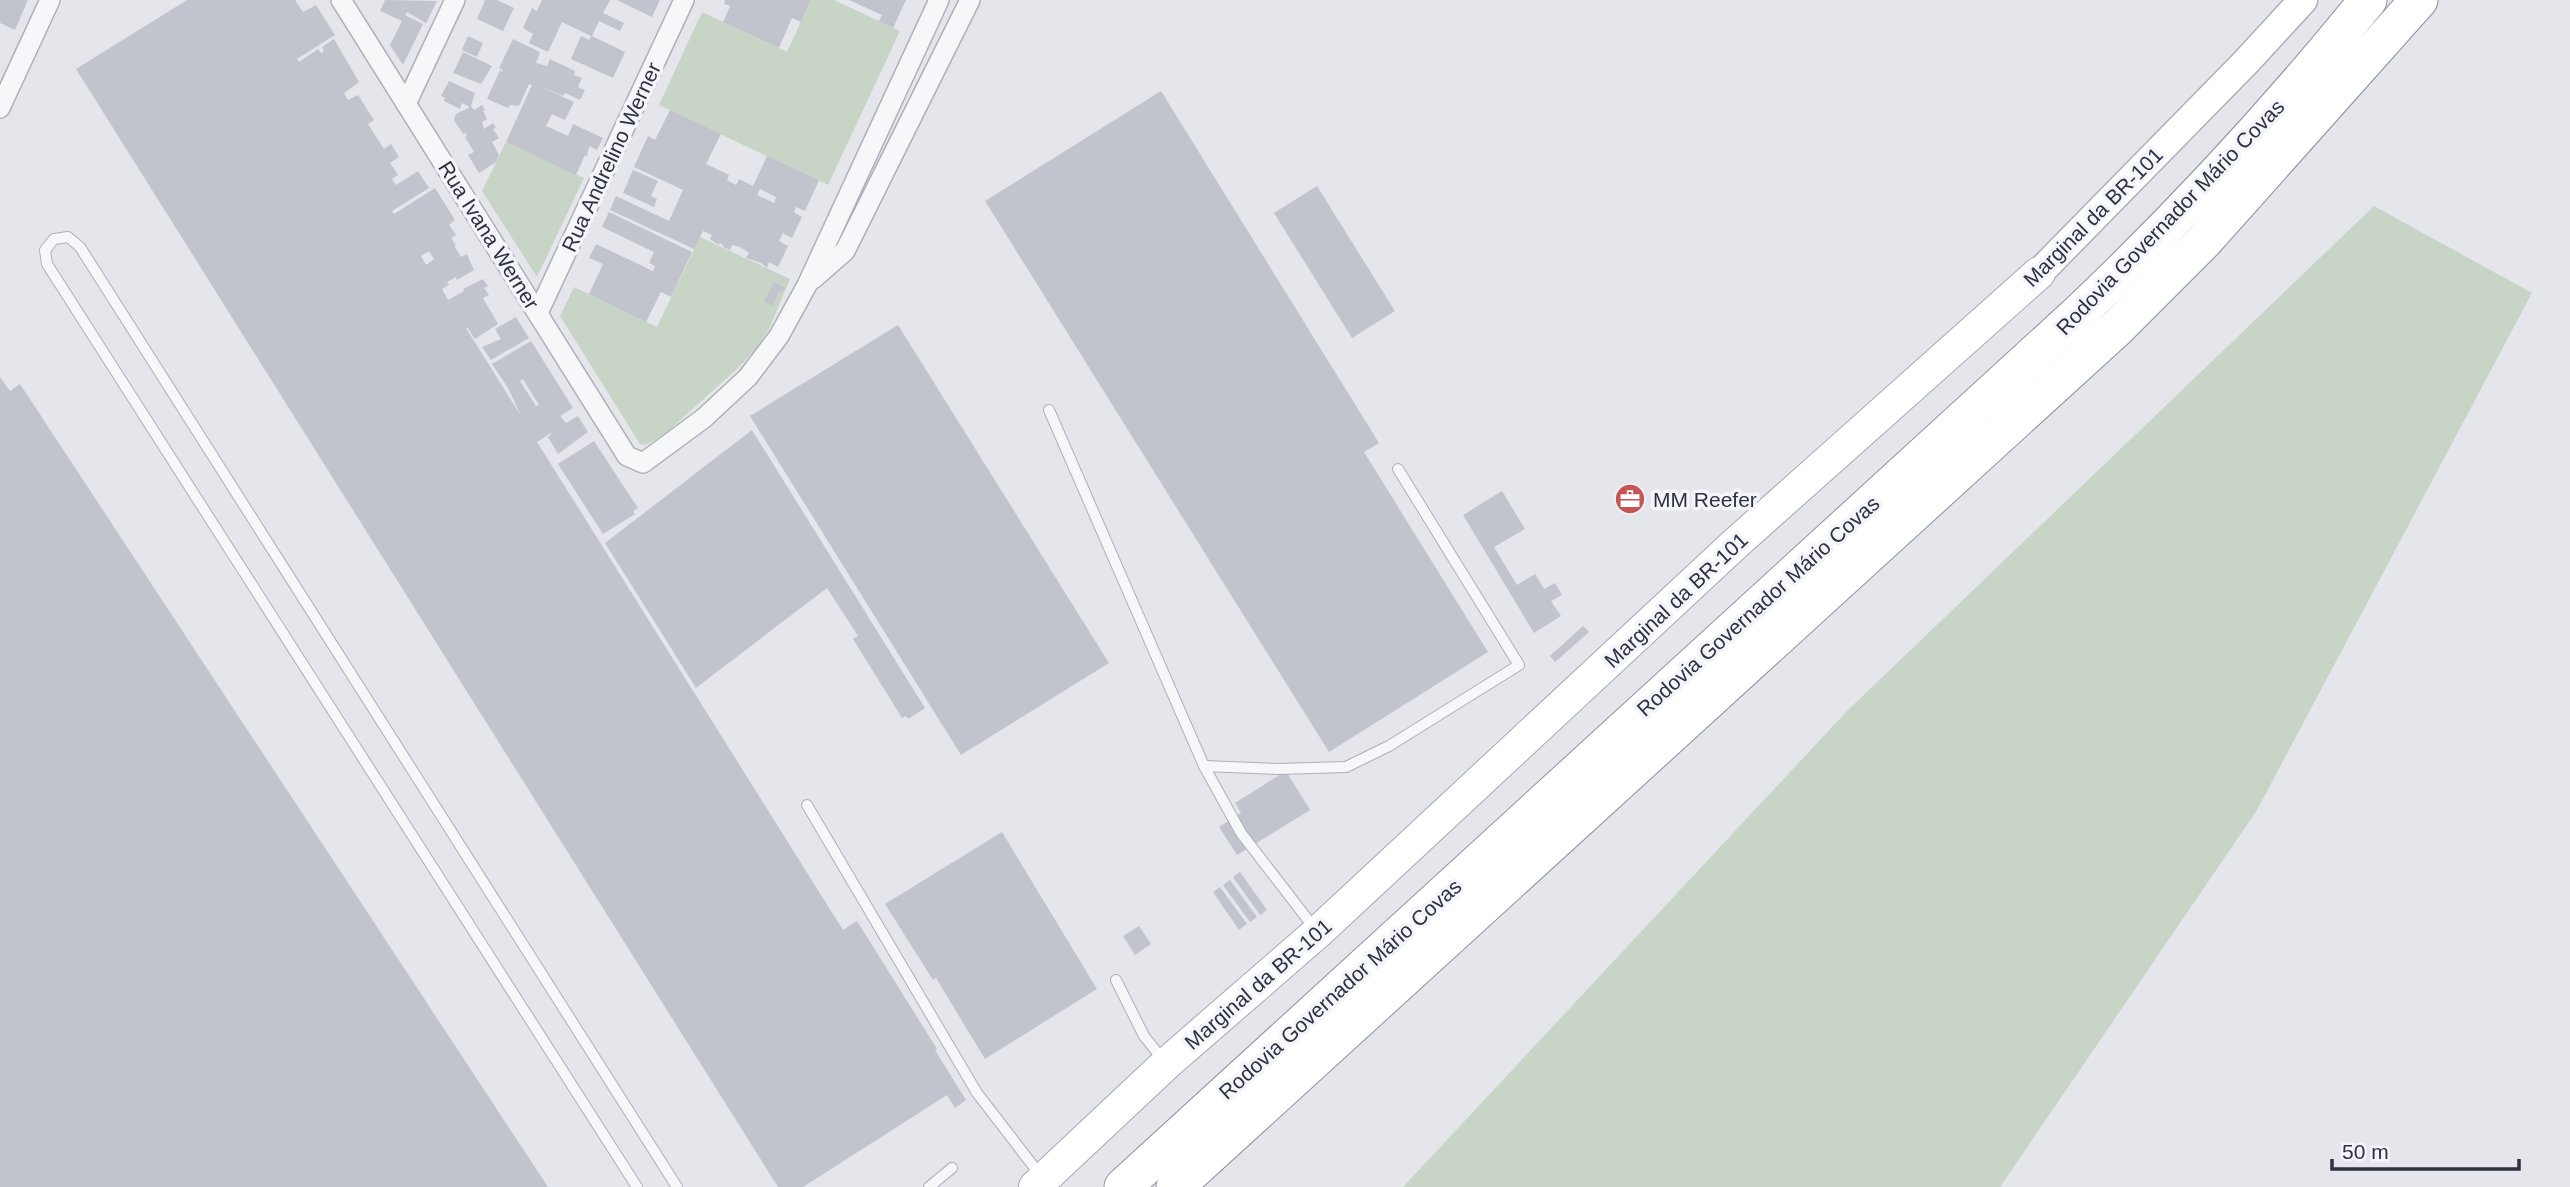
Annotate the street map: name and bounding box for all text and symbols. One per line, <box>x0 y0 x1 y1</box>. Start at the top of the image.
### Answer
street label: Rua Andrelino Werner <box>557 59 665 255</box>
street label: Rodovia Governador Mário Covas <box>2051 95 2289 339</box>
street label: Marginal da BR-101 <box>2019 143 2167 291</box>
street label: Rua Ivana Werner <box>434 157 544 313</box>
office icon: MM Reefer <box>1613 482 1647 516</box>
place label: MM Reefer <box>1653 488 1757 511</box>
street label: Rodovia Governador Mário Covas <box>1632 491 1884 721</box>
street label: Marginal da BR-101 <box>1600 528 1752 672</box>
street label: Rodovia Governador Mário Covas <box>1214 874 1466 1104</box>
street label: Marginal da BR-101 <box>1180 914 1336 1054</box>
scale bar <box>2332 1128 2519 1172</box>
text: 50 m <box>2342 1140 2389 1163</box>

